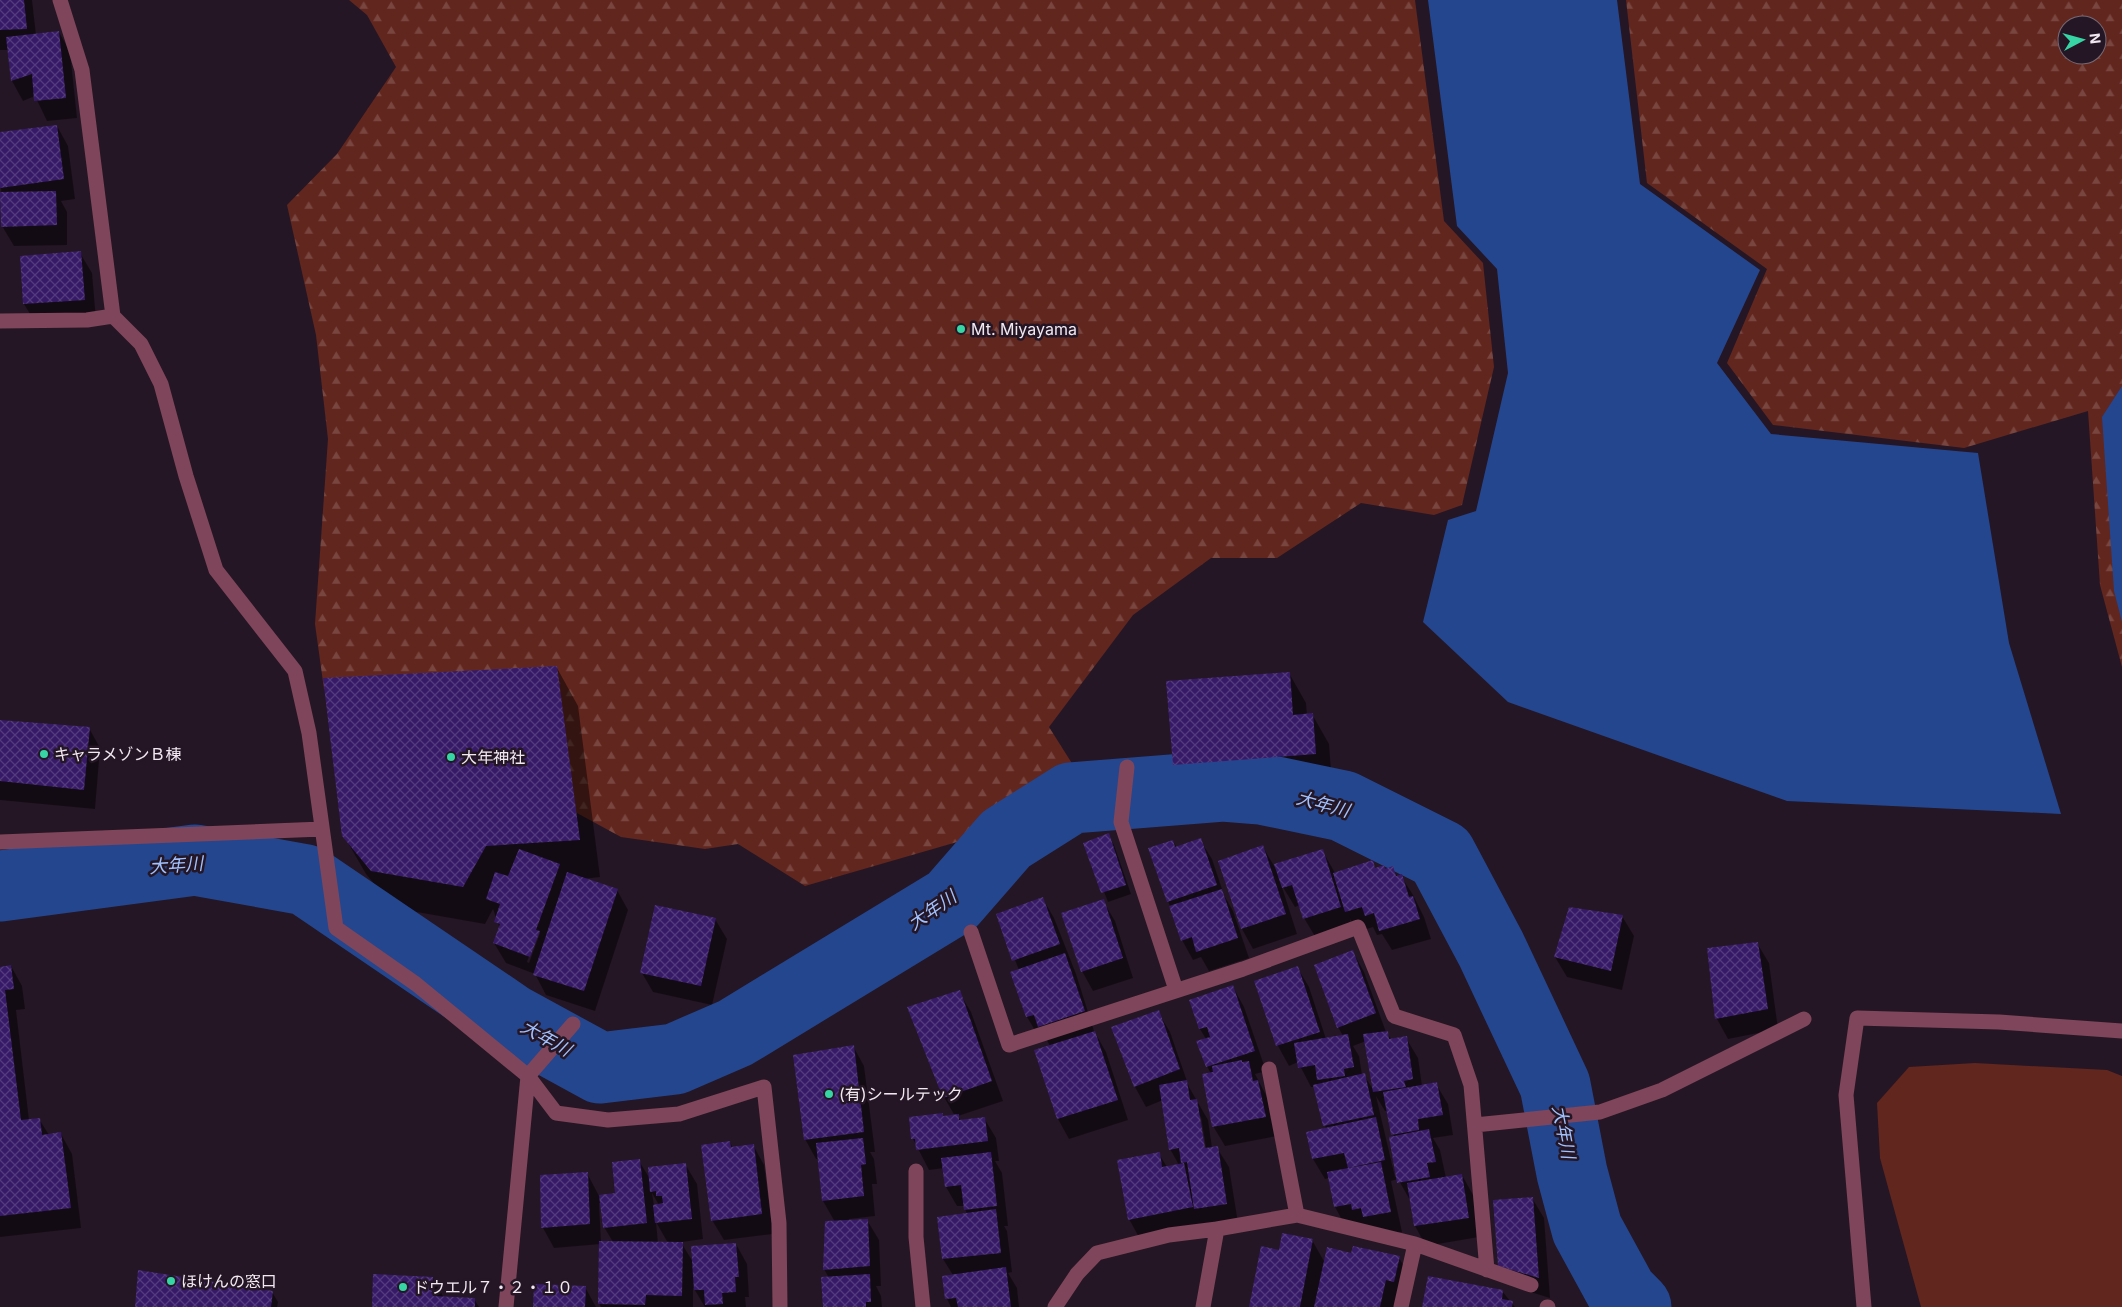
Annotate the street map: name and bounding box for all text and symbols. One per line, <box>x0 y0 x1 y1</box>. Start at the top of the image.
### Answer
north arrow <box>2057 15 2107 65</box>
text: N <box>2086 32 2104 45</box>
place label: Mt. Miyayama <box>971 319 1077 339</box>
marker: Mt. Miyayama <box>955 323 967 335</box>
place label: キャラメゾンＢ棟 <box>54 744 182 764</box>
place label: 大年神社 <box>461 747 525 767</box>
marker: キャラメゾンＢ棟 <box>38 748 50 760</box>
marker: 大年神社 <box>445 751 457 763</box>
water label: 大年川 <box>1294 787 1354 822</box>
water label: 大年川 <box>148 853 206 877</box>
water label: 大年川 <box>904 885 962 934</box>
water label: 大年川 <box>517 1016 576 1061</box>
place label: (有)シールテック <box>839 1084 963 1104</box>
marker: (有)シールテック <box>823 1088 835 1100</box>
water label: 大年川 <box>1549 1103 1580 1162</box>
place label: ほけんの窓口 <box>181 1271 277 1291</box>
marker: ほけんの窓口 <box>165 1275 177 1287</box>
place label: ドウエル７・２・１０ <box>413 1277 573 1297</box>
marker: ドウエル７・２・１０ <box>397 1281 409 1293</box>

